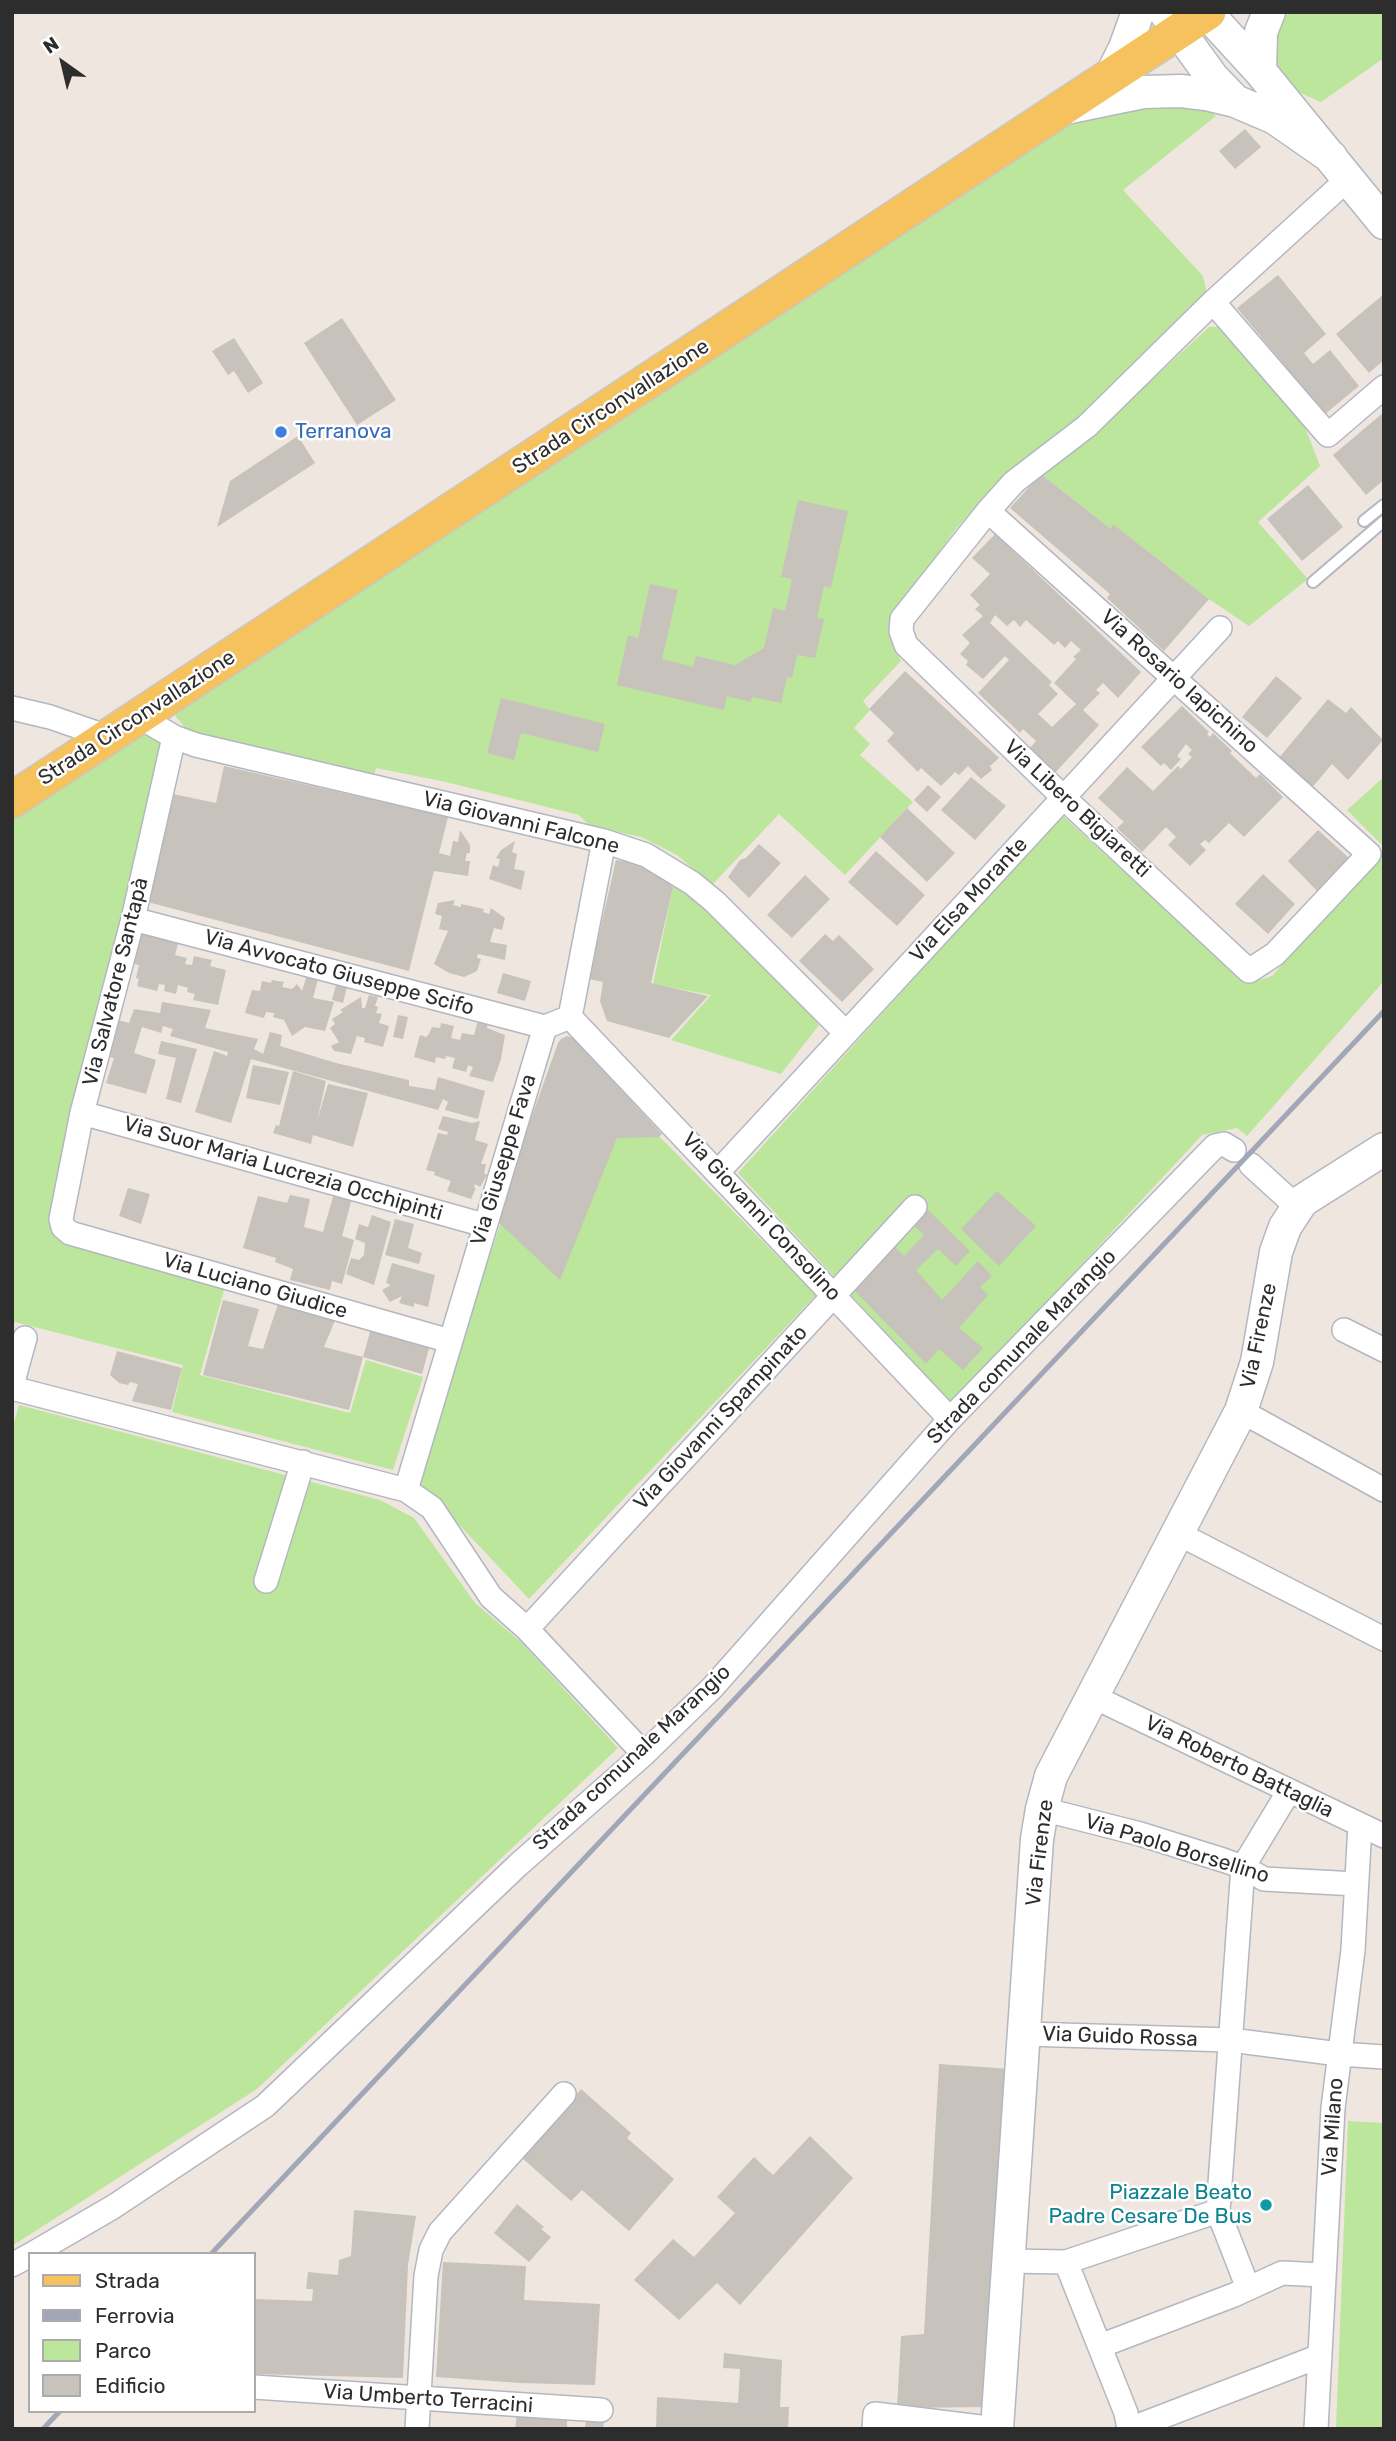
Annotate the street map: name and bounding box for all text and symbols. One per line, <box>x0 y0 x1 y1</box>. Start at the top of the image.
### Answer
north arrow <box>28 28 98 98</box>
text: N <box>39 32 63 59</box>
street label: Strada Circonvallazione <box>508 334 714 480</box>
place label: Terranova <box>295 419 391 445</box>
marker: Terranova <box>273 424 289 440</box>
street label: Via Rosario Iapichino <box>1095 605 1263 759</box>
street label: Strada Circonvallazione <box>34 645 240 791</box>
street label: Via Libero Bigiaretti <box>999 735 1155 883</box>
street label: Via Giovanni Falcone <box>420 786 622 860</box>
street label: Via Elsa Morante <box>905 832 1033 968</box>
street label: Via Salvatore Santapà <box>78 875 154 1089</box>
street label: Via Avvocato Giuseppe Scifo <box>201 925 477 1021</box>
street label: Via Giuseppe Fava <box>466 1071 542 1249</box>
street label: Via Suor Maria Lucrezia Occhipinti <box>120 1111 446 1227</box>
street label: Via Giovanni Consolino <box>676 1127 846 1307</box>
street label: Strada comunale Marangio <box>922 1244 1122 1450</box>
street label: Via Luciano Giudice <box>160 1248 350 1324</box>
street label: Via Firenze <box>1236 1281 1282 1391</box>
street label: Via Giovanni Spampinato <box>629 1321 813 1515</box>
street label: Strada comunale Marangio <box>528 1660 736 1856</box>
street label: Via Roberto Battaglia <box>1141 1710 1337 1824</box>
street label: Via Firenze <box>1021 1798 1059 1908</box>
street label: Via Paolo Borsellino <box>1082 1809 1272 1889</box>
street label: Via Guido Rossa <box>1042 2022 1198 2052</box>
street label: Via Milano <box>1317 2077 1349 2177</box>
place label: Piazzale Beato Padre Cesare De Bus <box>1048 2180 1252 2230</box>
marker: Piazzale Beato Padre Cesare De Bus <box>1258 2197 1274 2213</box>
legend <box>28 2252 256 2413</box>
text: Strada <box>95 2268 160 2293</box>
text: Ferrovia <box>95 2303 175 2328</box>
text: Parco <box>95 2338 151 2363</box>
text: Edificio <box>95 2373 165 2398</box>
street label: Via Umberto Terracini <box>322 2379 534 2419</box>

